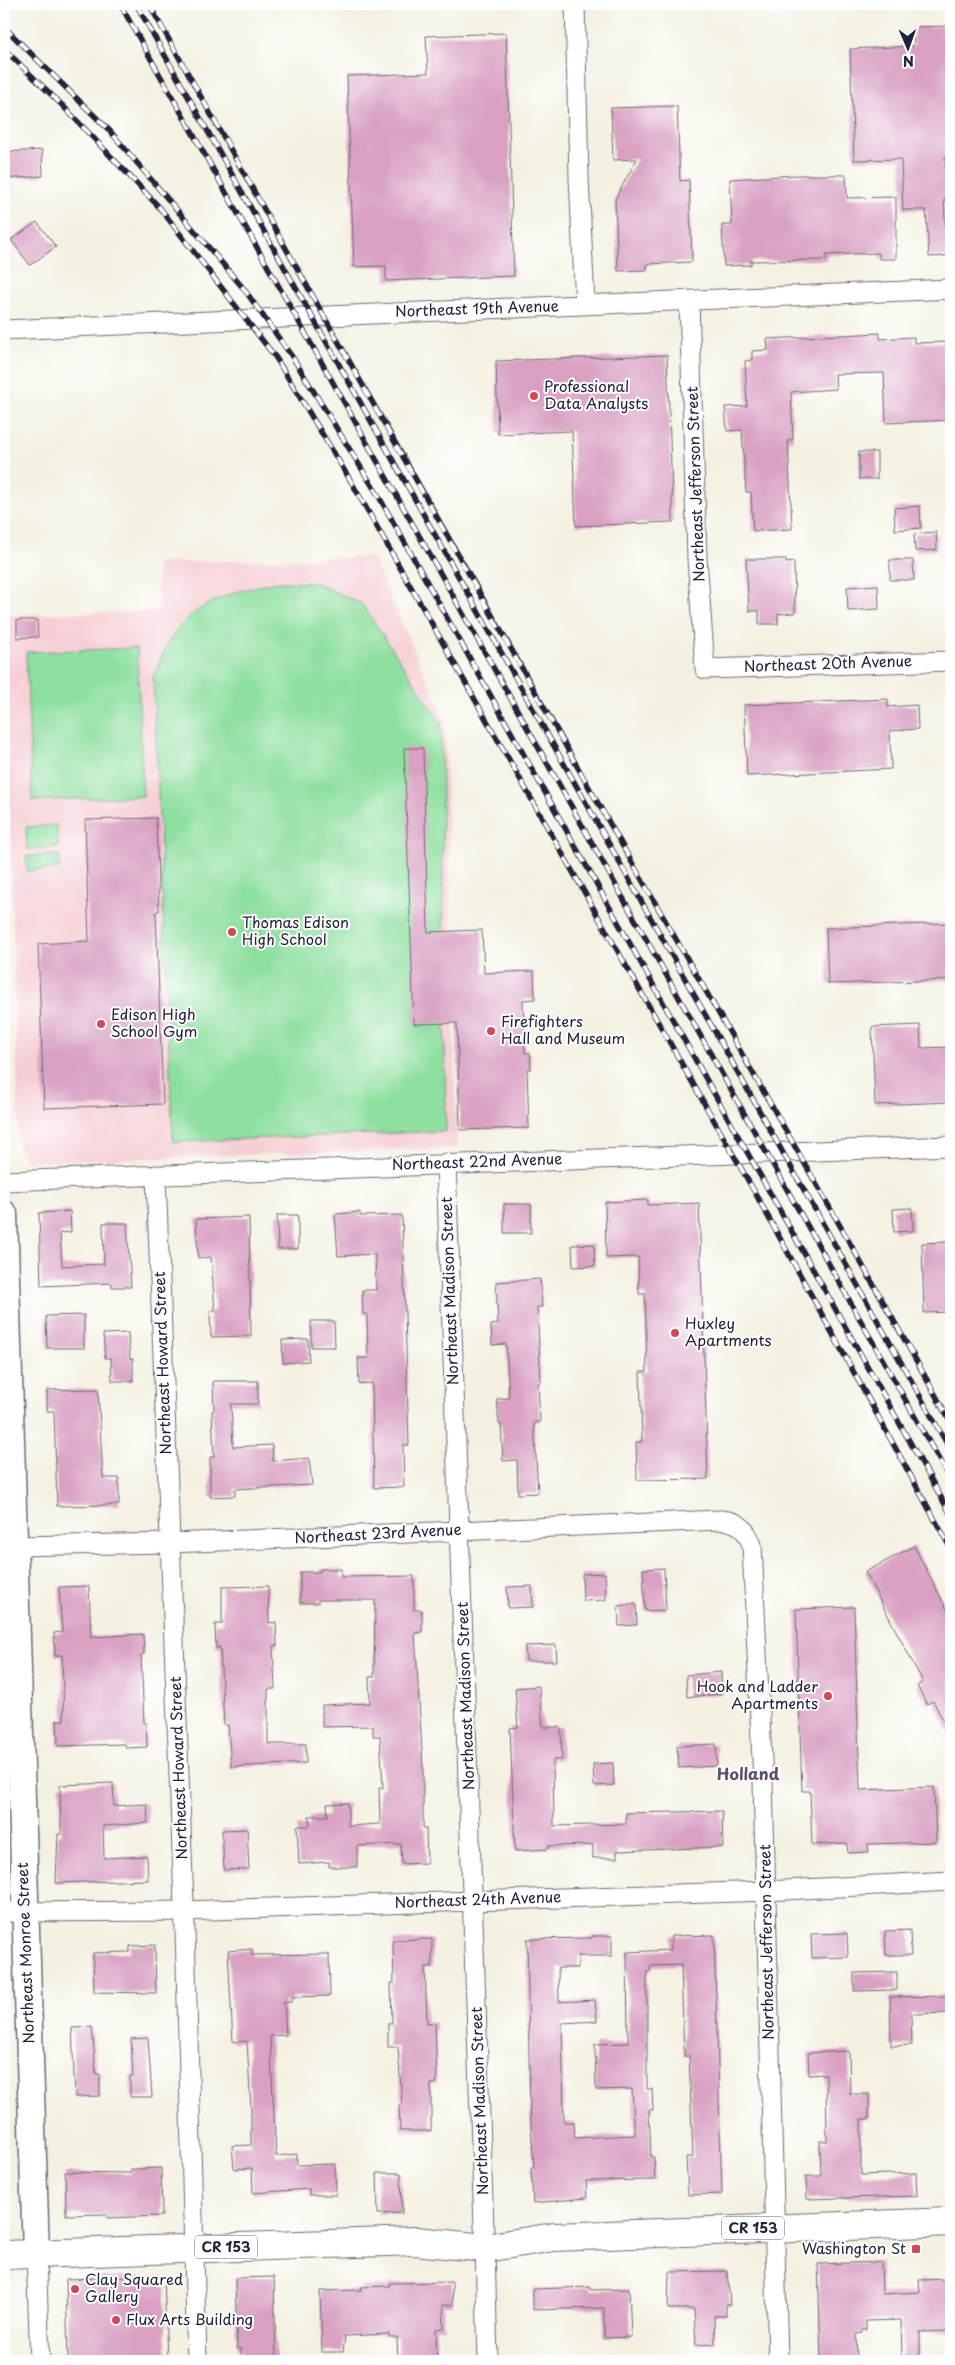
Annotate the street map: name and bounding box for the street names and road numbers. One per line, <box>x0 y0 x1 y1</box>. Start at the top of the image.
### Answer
street label: Northeast 19th Avenue <box>395 293 559 322</box>
street label: Northeast Jefferson Street <box>680 386 709 582</box>
street label: Northeast 20th Avenue <box>743 648 912 677</box>
street label: Northeast 22nd Avenue <box>391 1146 563 1175</box>
street label: Northeast Madison Street <box>434 1197 463 1386</box>
street label: Northeast Howard Street <box>147 1271 176 1455</box>
street label: Northeast 23rd Avenue <box>294 1517 462 1548</box>
street label: Northeast Madison Street <box>450 1602 479 1791</box>
street label: Northeast Howard Street <box>163 1676 192 1860</box>
street label: Northeast Jefferson Street <box>752 1844 779 2040</box>
street label: Northeast Monroe Street <box>10 1862 39 2044</box>
street label: Northeast 24th Avenue <box>394 1884 562 1913</box>
street label: Northeast Madison Street <box>464 2007 493 2196</box>
road number: CR 153 <box>722 2216 784 2240</box>
road number: CR 153 <box>195 2236 257 2258</box>

